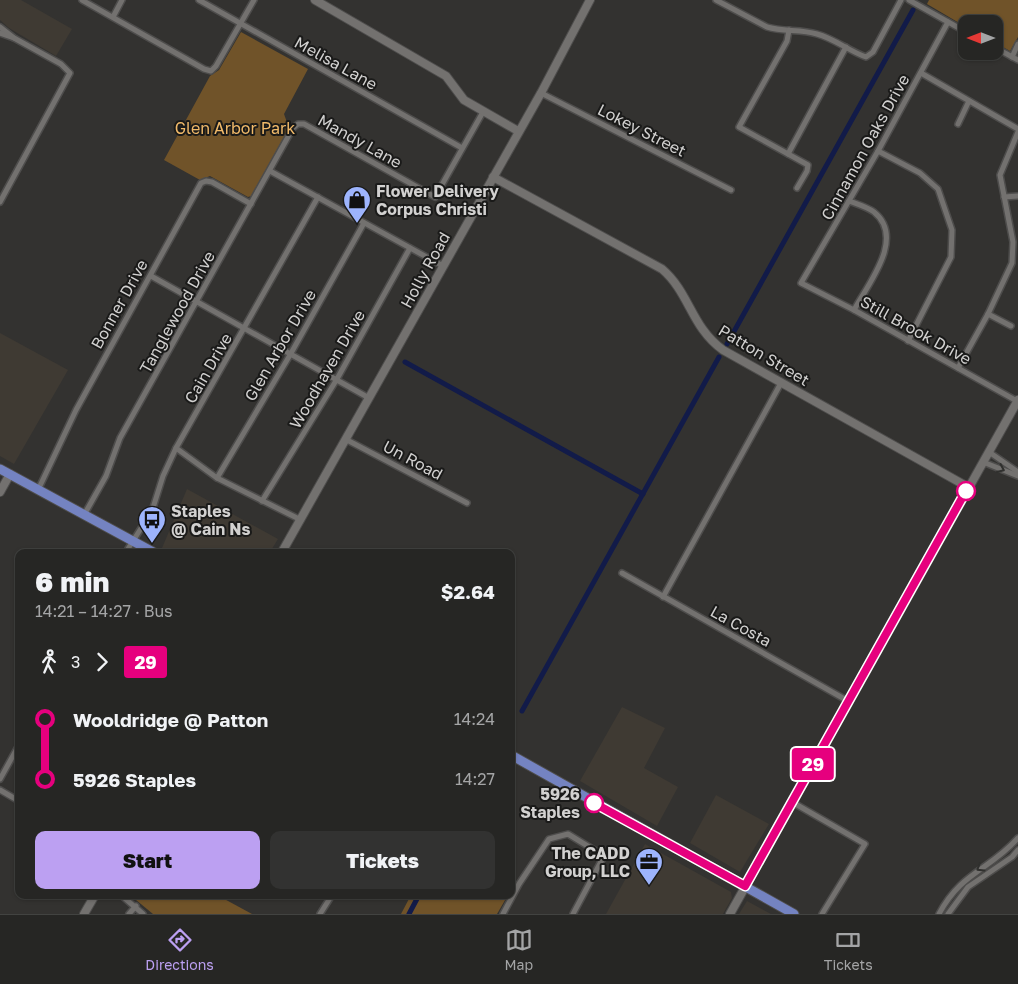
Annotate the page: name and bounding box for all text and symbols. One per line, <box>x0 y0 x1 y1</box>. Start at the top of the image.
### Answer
north arrow <box>958 15 1002 60</box>
map controls <box>958 15 1003 60</box>
street label: Melisa Lane <box>291 32 381 94</box>
street label: Cinnamon Oaks Drive <box>817 71 913 223</box>
street label: Lokey Street <box>594 99 690 161</box>
street label: Mandy Lane <box>315 110 405 172</box>
park label: Glen Arbor Park <box>175 118 295 138</box>
place label: Flower Delivery Corpus Christi <box>376 181 499 219</box>
shop icon: Flower Delivery Corpus Christi <box>342 185 372 224</box>
street label: Holly Road <box>396 228 454 312</box>
street label: Tanglewood Drive <box>135 247 219 377</box>
street label: Bonner Drive <box>86 256 152 352</box>
street label: Glen Arbor Drive <box>240 286 320 404</box>
street label: Still Brook Drive <box>857 291 975 369</box>
street label: Woodhaven Drive <box>285 306 369 432</box>
street label: Patton Street <box>715 320 813 390</box>
street label: Cain Drive <box>180 329 236 407</box>
street label: Un Road <box>380 436 446 484</box>
one-way arrow <box>996 463 1005 474</box>
unlabelled marker <box>956 481 976 501</box>
place label: Staples @ Cain Ns <box>171 501 250 539</box>
bus stop icon: Staples @ Cain Ns <box>137 505 167 544</box>
text: 6 min <box>35 565 110 598</box>
text: $2.64 <box>441 580 495 603</box>
text: 14:21 – 14:27 · Bus <box>35 601 173 621</box>
street label: La Costa <box>707 601 775 651</box>
icon: walk <box>35 648 63 676</box>
icon: forward <box>88 648 116 676</box>
text: 29 <box>134 651 157 673</box>
text: 3 <box>71 652 80 672</box>
text: Wooldridge @ Patton <box>73 708 268 731</box>
text: 14:24 <box>454 709 495 729</box>
line badge: 29 <box>790 748 836 780</box>
text: 29 <box>802 753 824 775</box>
text: 5926 Staples <box>73 768 196 791</box>
text: 14:27 <box>455 769 495 789</box>
place label: 5926 Staples <box>520 784 580 822</box>
marker: 5926 Staples <box>584 793 604 813</box>
button: Start <box>35 831 260 889</box>
button: Tickets <box>270 831 495 889</box>
place label: The CADD Group, LLC <box>545 843 630 881</box>
office icon: The CADD Group, LLC <box>634 847 664 886</box>
one-way arrow <box>977 862 986 872</box>
tab: Directions <box>145 926 214 973</box>
tab: Map <box>504 926 533 973</box>
tab: Tickets <box>824 926 873 973</box>

